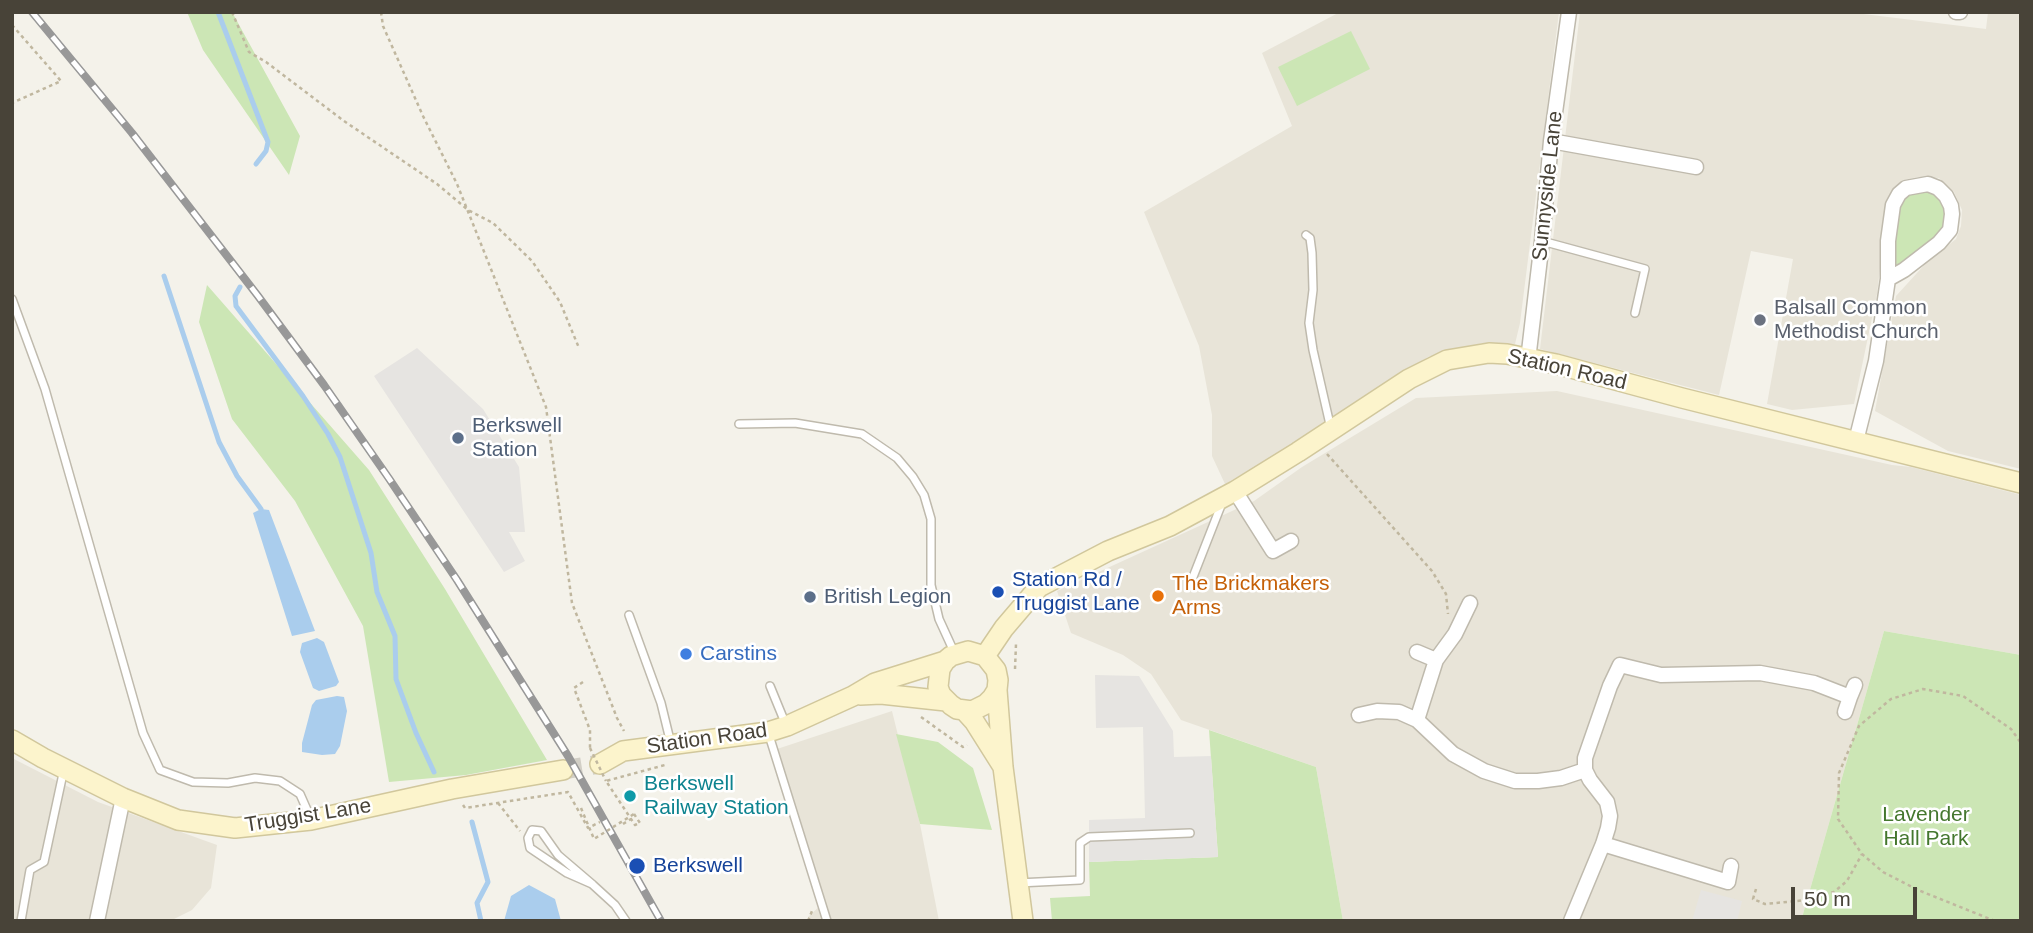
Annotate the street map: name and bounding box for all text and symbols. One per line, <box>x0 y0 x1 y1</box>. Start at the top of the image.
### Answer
street label: Sunnyside Lane <box>1528 110 1568 262</box>
place label: Balsall Common Methodist Church <box>1774 295 1939 345</box>
marker: Balsall Common Methodist Church <box>1752 312 1768 328</box>
street label: Station Road <box>1505 344 1629 396</box>
place label: Berkswell Station <box>472 413 562 463</box>
marker: Berkswell Station <box>450 430 466 446</box>
place label: Station Rd / Truggist Lane <box>1012 567 1140 617</box>
place label: The Brickmakers Arms <box>1172 571 1330 621</box>
place label: British Legion <box>824 584 951 610</box>
marker: Station Rd / Truggist Lane <box>990 584 1006 600</box>
marker: The Brickmakers Arms <box>1150 588 1166 604</box>
marker: British Legion <box>802 589 818 605</box>
place label: Carstins <box>700 641 777 667</box>
marker: Carstins <box>678 646 694 662</box>
street label: Station Road <box>645 718 769 760</box>
place label: Berkswell Railway Station <box>644 771 789 821</box>
marker: Berkswell Railway Station <box>622 788 638 804</box>
street label: Truggist Lane <box>243 794 373 838</box>
park label: Lavender Hall Park <box>1882 802 1970 852</box>
place label: Berkswell <box>653 853 743 879</box>
marker: Berkswell <box>627 856 647 876</box>
scale bar <box>1795 874 1921 918</box>
text: 50 m <box>1804 887 1851 910</box>

